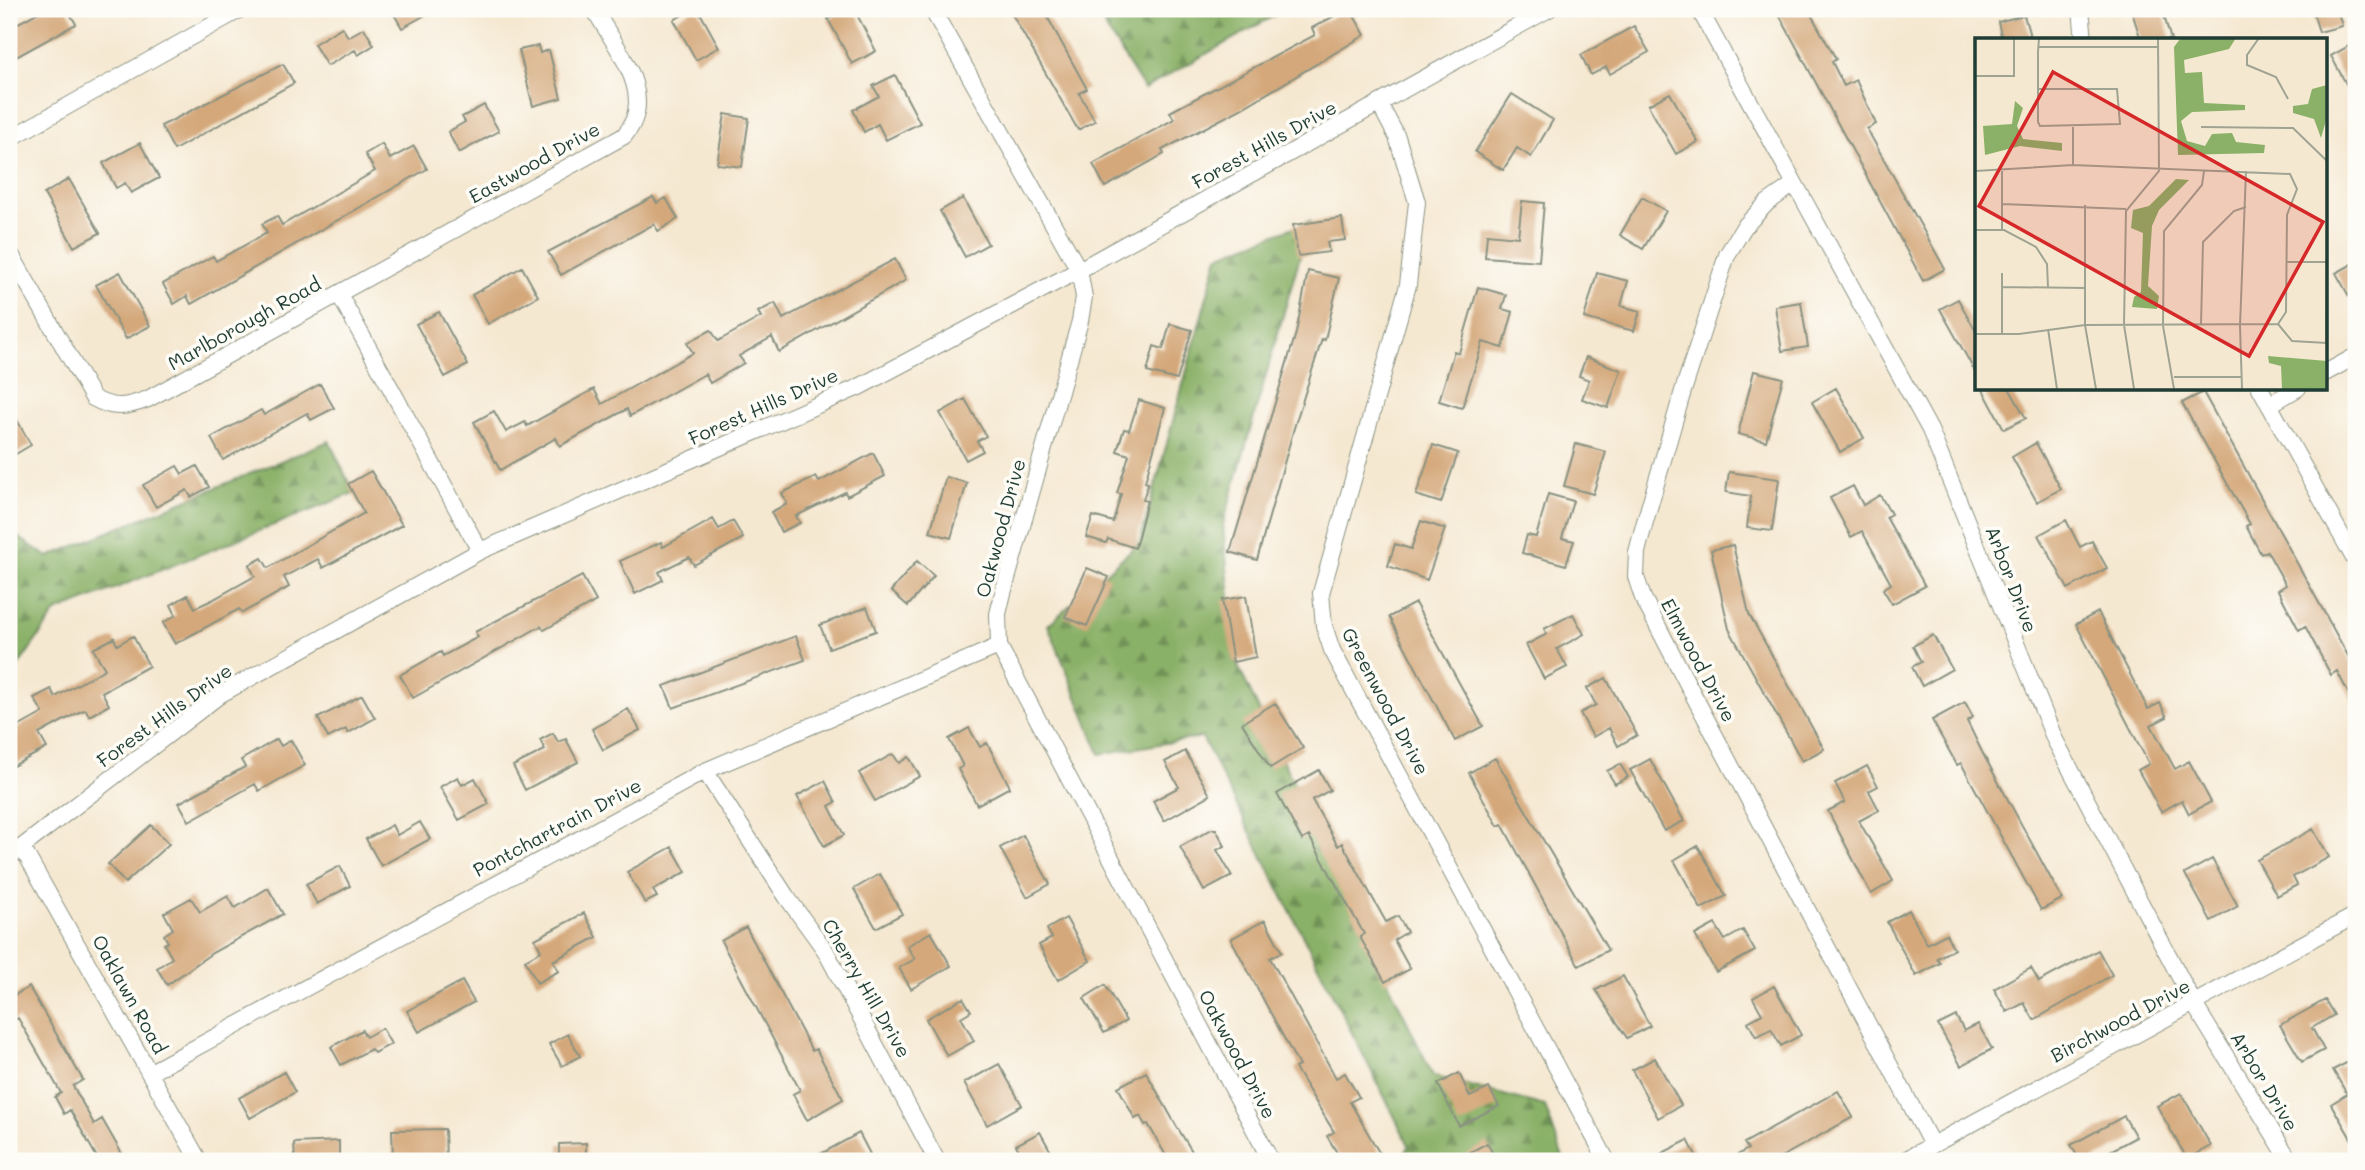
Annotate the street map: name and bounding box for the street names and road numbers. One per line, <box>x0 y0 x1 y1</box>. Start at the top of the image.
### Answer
street label: Forest Hills Drive <box>1187 94 1341 194</box>
street label: Eastwood Drive <box>464 116 604 208</box>
street label: Marlborough Road <box>163 271 325 375</box>
street label: Forest Hills Drive <box>684 362 842 450</box>
street label: Oakwood Drive <box>969 456 1031 600</box>
street label: Arbor Drive <box>1980 522 2044 636</box>
street label: Elmwood Drive <box>1656 594 1742 726</box>
street label: Greenwood Drive <box>1337 623 1435 779</box>
street label: Forest Hills Drive <box>91 657 237 773</box>
street label: Pontchartrain Drive <box>468 772 646 882</box>
street label: Cherry Hill Drive <box>817 914 917 1062</box>
street label: Oaklawn Road <box>87 930 173 1058</box>
street label: Birchwood Drive <box>2046 973 2194 1067</box>
street label: Oakwood Drive <box>1193 985 1283 1123</box>
street label: Arbor Drive <box>2225 1027 2305 1135</box>

